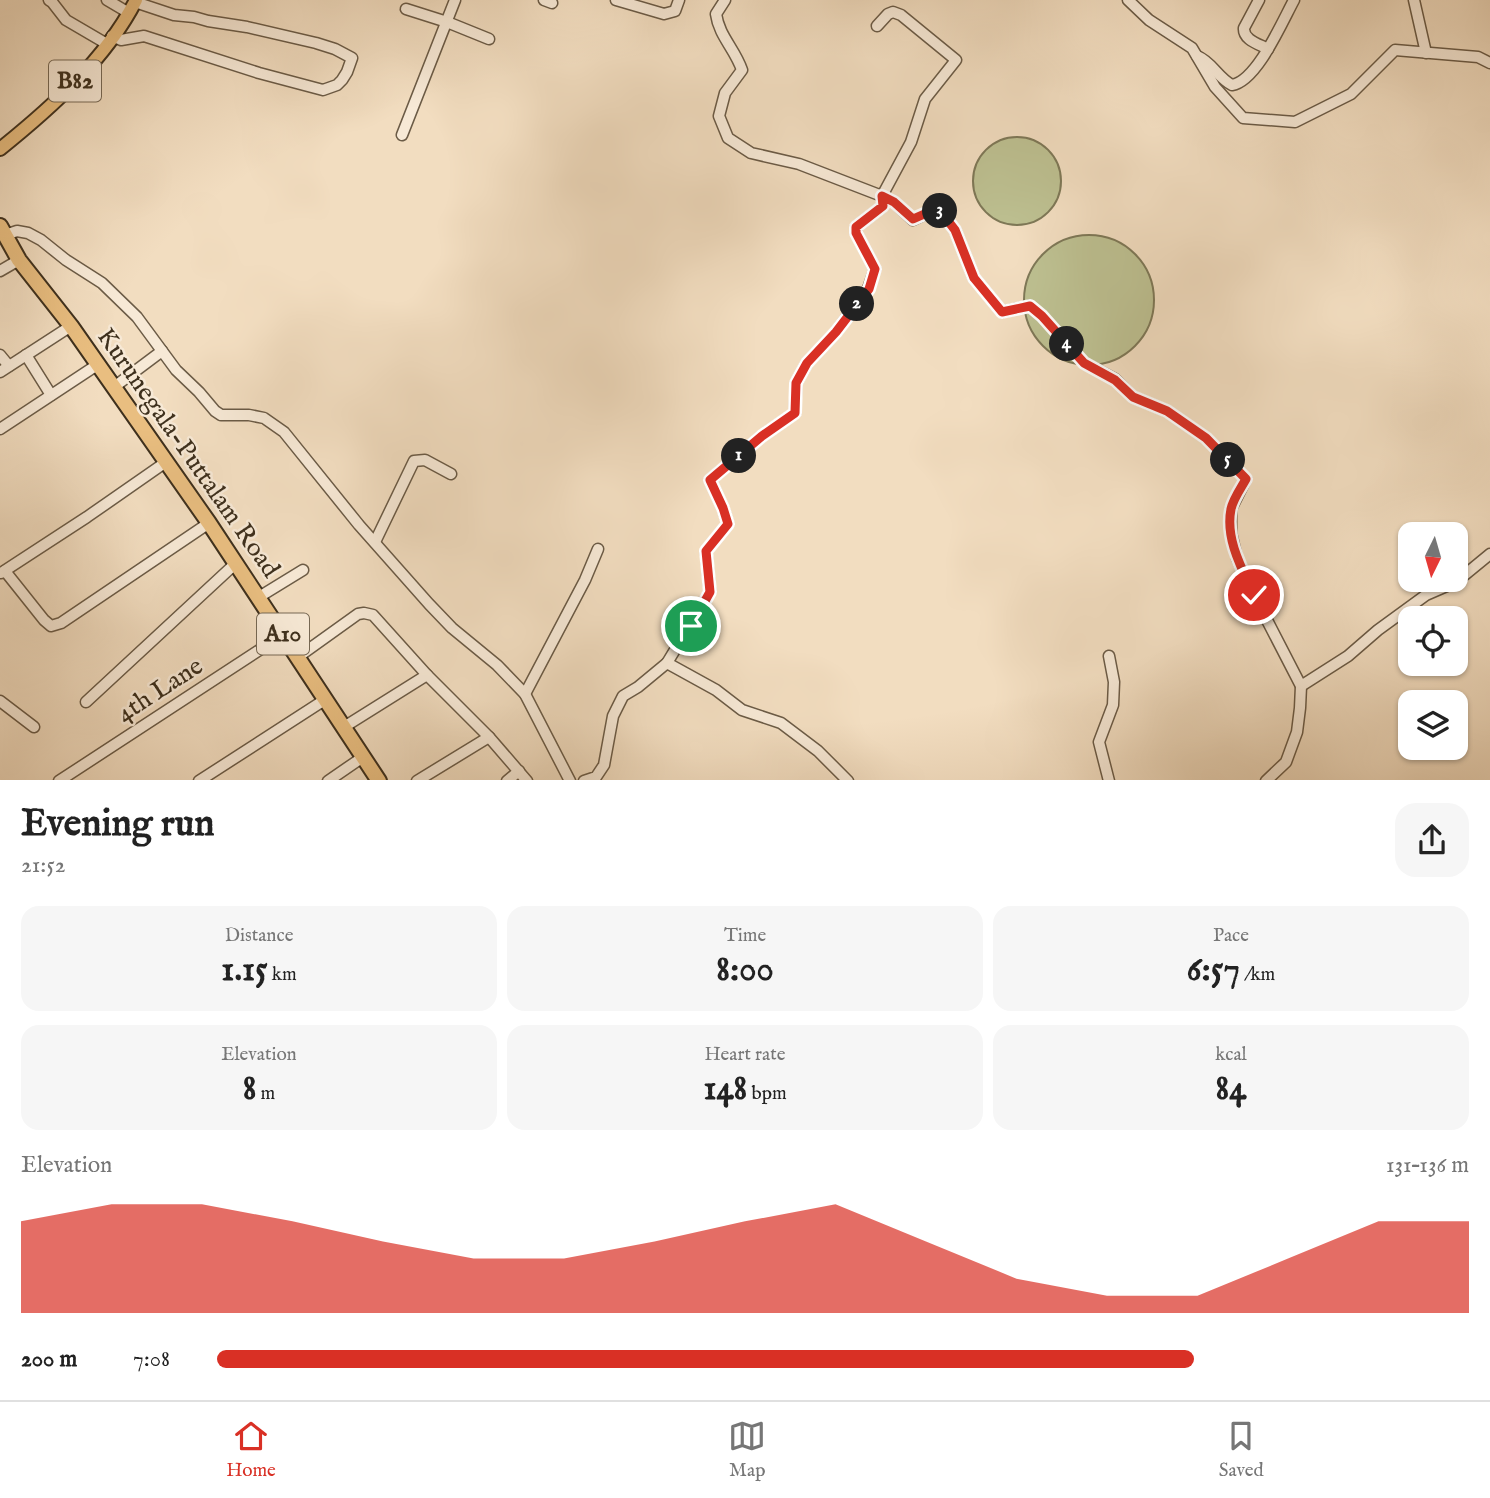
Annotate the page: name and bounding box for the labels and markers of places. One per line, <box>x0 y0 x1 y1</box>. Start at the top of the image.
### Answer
pin: 3 <box>922 194 958 228</box>
pin: 2 <box>840 286 874 322</box>
pin: 4 <box>1050 326 1084 362</box>
pin: 1 <box>722 438 756 474</box>
pin: 5 <box>1210 442 1246 477</box>
pin <box>1224 565 1284 625</box>
pin <box>661 596 721 656</box>

